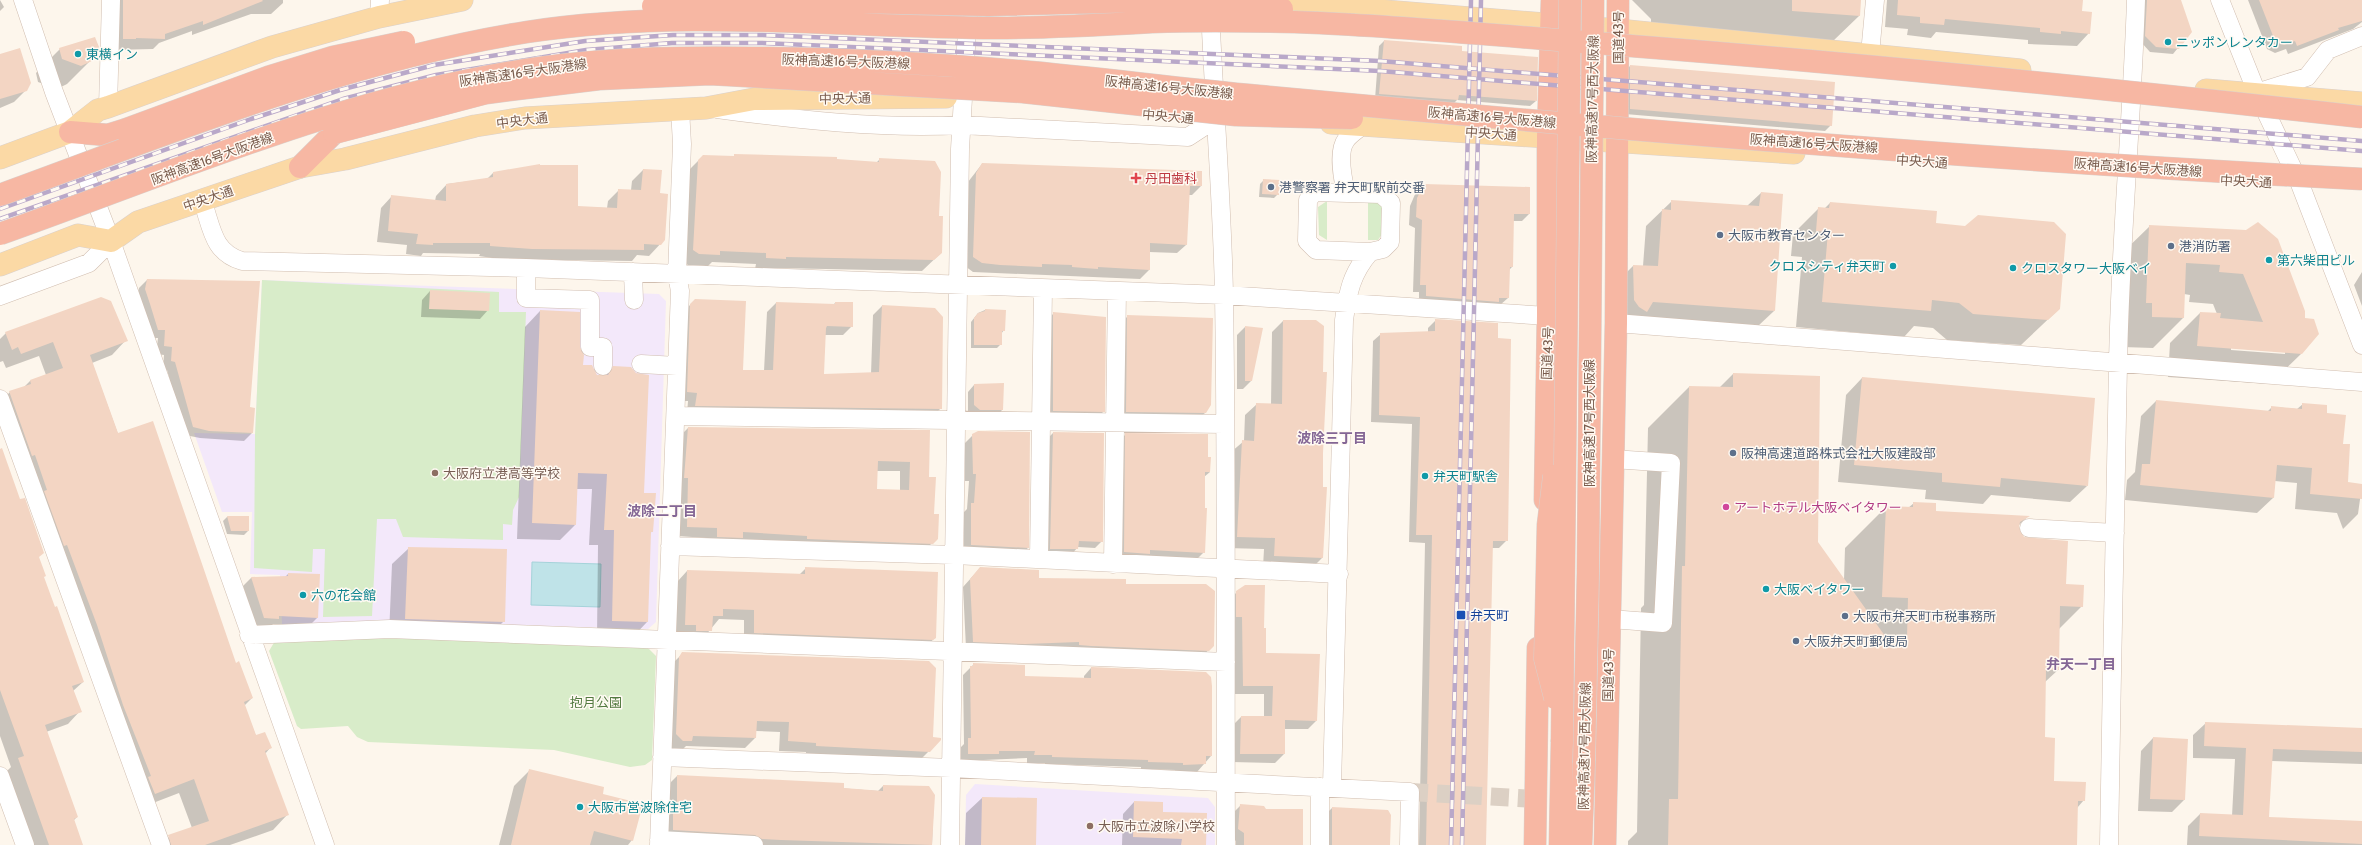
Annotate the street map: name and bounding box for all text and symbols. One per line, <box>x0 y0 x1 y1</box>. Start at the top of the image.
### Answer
street label: 国道43号 <box>1610 10 1626 64</box>
place label: ニッポンレンタカー <box>2176 34 2293 50</box>
street label: 阪神高速17号西大阪線 <box>1583 35 1601 163</box>
marker: ニッポンレンタカー <box>2163 37 2173 47</box>
place label: 東横イン <box>86 46 138 62</box>
marker: 東横イン <box>73 49 83 59</box>
street label: 阪神高速16号大阪港線 <box>781 51 911 71</box>
street label: 阪神高速16号大阪港線 <box>458 55 588 89</box>
street label: 阪神高速16号大阪港線 <box>1104 72 1234 102</box>
street label: 中央大通 <box>819 90 871 106</box>
street label: 阪神高速16号大阪港線 <box>1427 103 1557 131</box>
street label: 中央大通 <box>1141 106 1195 126</box>
street label: 中央大通 <box>495 109 549 131</box>
street label: 中央大通 <box>1464 123 1518 143</box>
street label: 阪神高速16号大阪港線 <box>149 128 275 188</box>
street label: 阪神高速16号大阪港線 <box>1749 131 1879 155</box>
street label: 中央大通 <box>1895 151 1949 171</box>
street label: 阪神高速16号大阪港線 <box>2073 155 2203 179</box>
place label: 丹田歯科 <box>1145 170 1197 186</box>
marker: 丹田歯科 <box>1130 172 1142 184</box>
street label: 中央大通 <box>2220 172 2272 190</box>
place label: 港警察署 弁天町駅前交番 <box>1279 179 1425 195</box>
street label: 中央大通 <box>181 182 235 214</box>
marker: 港警察署 弁天町駅前交番 <box>1266 182 1276 192</box>
place label: 大阪市教育センター <box>1728 227 1845 243</box>
marker: 大阪市教育センター <box>1715 230 1725 240</box>
place label: 港消防署 <box>2179 238 2231 254</box>
marker: 港消防署 <box>2166 241 2176 251</box>
place label: 第六柴田ビル <box>2277 252 2355 268</box>
marker: 第六柴田ビル <box>2264 255 2274 265</box>
place label: クロスシティ弁天町 <box>1769 258 1885 274</box>
place label: クロスタワー大阪ベイ <box>2021 260 2151 276</box>
marker: クロスシティ弁天町 <box>1888 261 1898 271</box>
marker: クロスタワー大阪ベイ <box>2008 263 2018 273</box>
street label: 国道43号 <box>1538 326 1556 380</box>
street label: 阪神高速17号西大阪線 <box>1581 359 1597 487</box>
district label: 波除三丁目 <box>1297 429 1367 447</box>
place label: 阪神高速道路株式会社大阪建設部 <box>1741 445 1936 461</box>
marker: 阪神高速道路株式会社大阪建設部 <box>1728 448 1738 458</box>
place label: 大阪府立港高等学校 <box>443 465 560 481</box>
marker: 大阪府立港高等学校 <box>430 468 440 478</box>
place label: 弁天町駅舎 <box>1433 468 1498 484</box>
marker: 弁天町駅舎 <box>1420 471 1430 481</box>
place label: アートホテル大阪ベイタワー <box>1734 499 1902 515</box>
district label: 波除二丁目 <box>627 502 697 520</box>
marker: アートホテル大阪ベイタワー <box>1721 502 1731 512</box>
place label: 大阪ベイタワー <box>1774 581 1864 597</box>
marker: 大阪ベイタワー <box>1761 584 1771 594</box>
place label: 六の花会館 <box>311 587 376 603</box>
marker: 六の花会館 <box>298 590 308 600</box>
place label: 弁天町 <box>1470 607 1509 623</box>
place label: 大阪市弁天町市税事務所 <box>1853 608 1996 624</box>
marker: 弁天町 <box>1455 609 1467 621</box>
marker: 大阪市弁天町市税事務所 <box>1840 611 1850 621</box>
place label: 大阪弁天町郵便局 <box>1804 633 1908 649</box>
marker: 大阪弁天町郵便局 <box>1791 636 1801 646</box>
street label: 国道43号 <box>1600 648 1616 702</box>
district label: 弁天一丁目 <box>2046 655 2116 673</box>
street label: 阪神高速17号西大阪線 <box>1575 682 1593 810</box>
park label: 抱月公園 <box>570 694 622 710</box>
place label: 大阪市営波除住宅 <box>588 799 692 815</box>
marker: 大阪市営波除住宅 <box>575 802 585 812</box>
place label: 大阪市立波除小学校 <box>1098 818 1215 834</box>
marker: 大阪市立波除小学校 <box>1085 821 1095 831</box>

